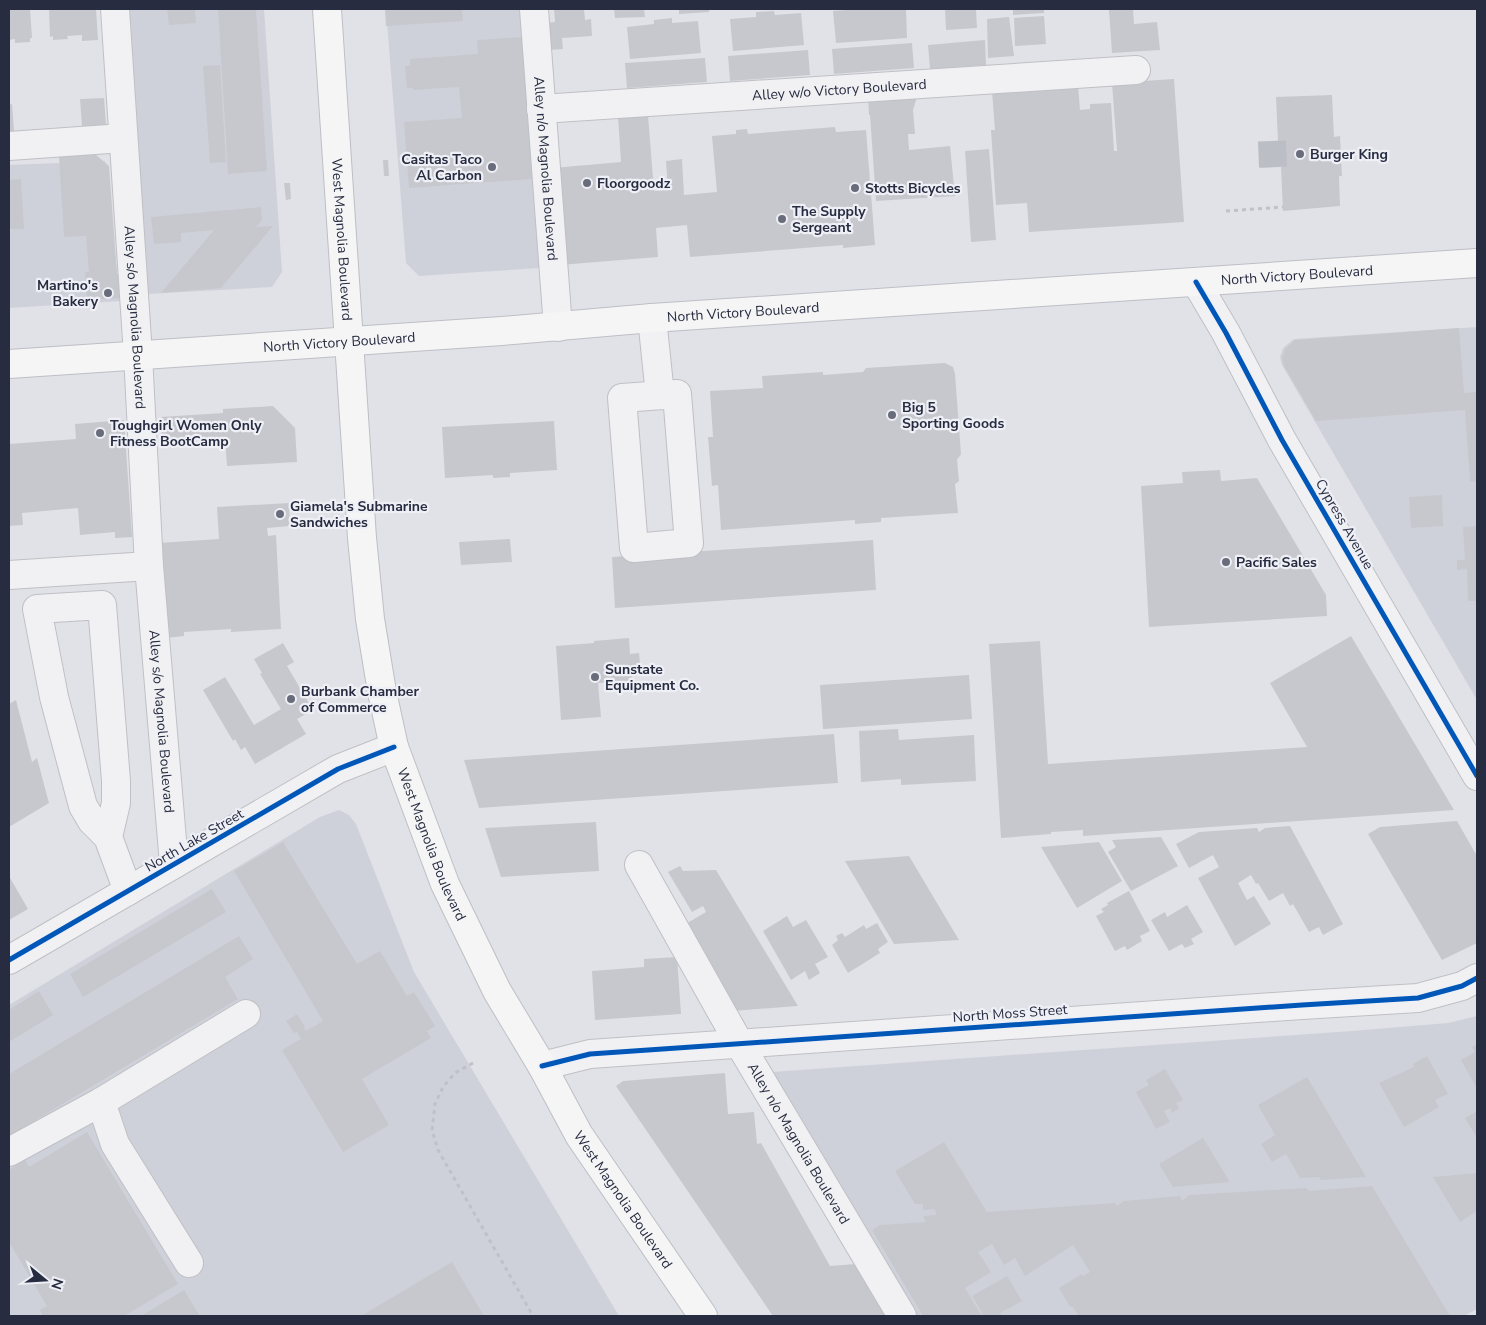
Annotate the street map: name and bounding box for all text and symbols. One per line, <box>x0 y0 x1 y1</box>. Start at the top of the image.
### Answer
street label: Alley w/o Victory Boulevard <box>751 75 927 105</box>
street label: Alley n/o Magnolia Boulevard <box>529 76 562 262</box>
place label: Burger King <box>1310 145 1388 164</box>
marker: Burger King <box>1294 148 1306 160</box>
place label: Casitas Taco Al Carbon <box>401 150 482 185</box>
street label: West Magnolia Boulevard <box>327 157 357 322</box>
marker: Casitas Taco Al Carbon <box>486 161 498 173</box>
place label: Floorgoodz <box>597 174 671 193</box>
marker: Floorgoodz <box>581 177 593 189</box>
place label: Stotts Bicycles <box>865 179 961 198</box>
marker: Stotts Bicycles <box>849 182 861 194</box>
place label: The Supply Sergeant <box>792 202 866 237</box>
marker: The Supply Sergeant <box>776 213 788 225</box>
street label: Alley s/o Magnolia Boulevard <box>119 225 150 410</box>
street label: North Victory Boulevard <box>1220 261 1374 290</box>
place label: Martino's Bakery <box>37 276 99 311</box>
marker: Martino's Bakery <box>102 287 114 299</box>
street label: North Victory Boulevard <box>666 298 820 327</box>
street label: North Victory Boulevard <box>263 328 416 357</box>
place label: Big 5 Sporting Goods <box>902 398 1004 433</box>
marker: Big 5 Sporting Goods <box>886 409 898 421</box>
place label: Toughgirl Women Only Fitness BootCamp <box>110 416 262 451</box>
marker: Toughgirl Women Only Fitness BootCamp <box>94 427 106 439</box>
street label: Cypress Avenue <box>1311 476 1378 573</box>
place label: Giamela's Submarine Sandwiches <box>290 497 428 532</box>
marker: Giamela's Submarine Sandwiches <box>274 508 286 520</box>
place label: Pacific Sales <box>1236 553 1317 572</box>
marker: Pacific Sales <box>1220 556 1232 568</box>
street label: Alley s/o Magnolia Boulevard <box>144 629 179 814</box>
place label: Sunstate Equipment Co. <box>605 660 699 695</box>
marker: Sunstate Equipment Co. <box>589 671 601 683</box>
place label: Burbank Chamber of Commerce <box>301 682 419 717</box>
marker: Burbank Chamber of Commerce <box>285 693 297 705</box>
street label: West Magnolia Boulevard <box>393 765 470 924</box>
street label: North Lake Street <box>141 804 247 876</box>
street label: North Moss Street <box>952 1000 1068 1027</box>
street label: Alley n/o Magnolia Boulevard <box>743 1059 854 1228</box>
street label: West Magnolia Boulevard <box>569 1127 677 1273</box>
north arrow <box>20 1255 70 1305</box>
text: N <box>46 1276 68 1292</box>

